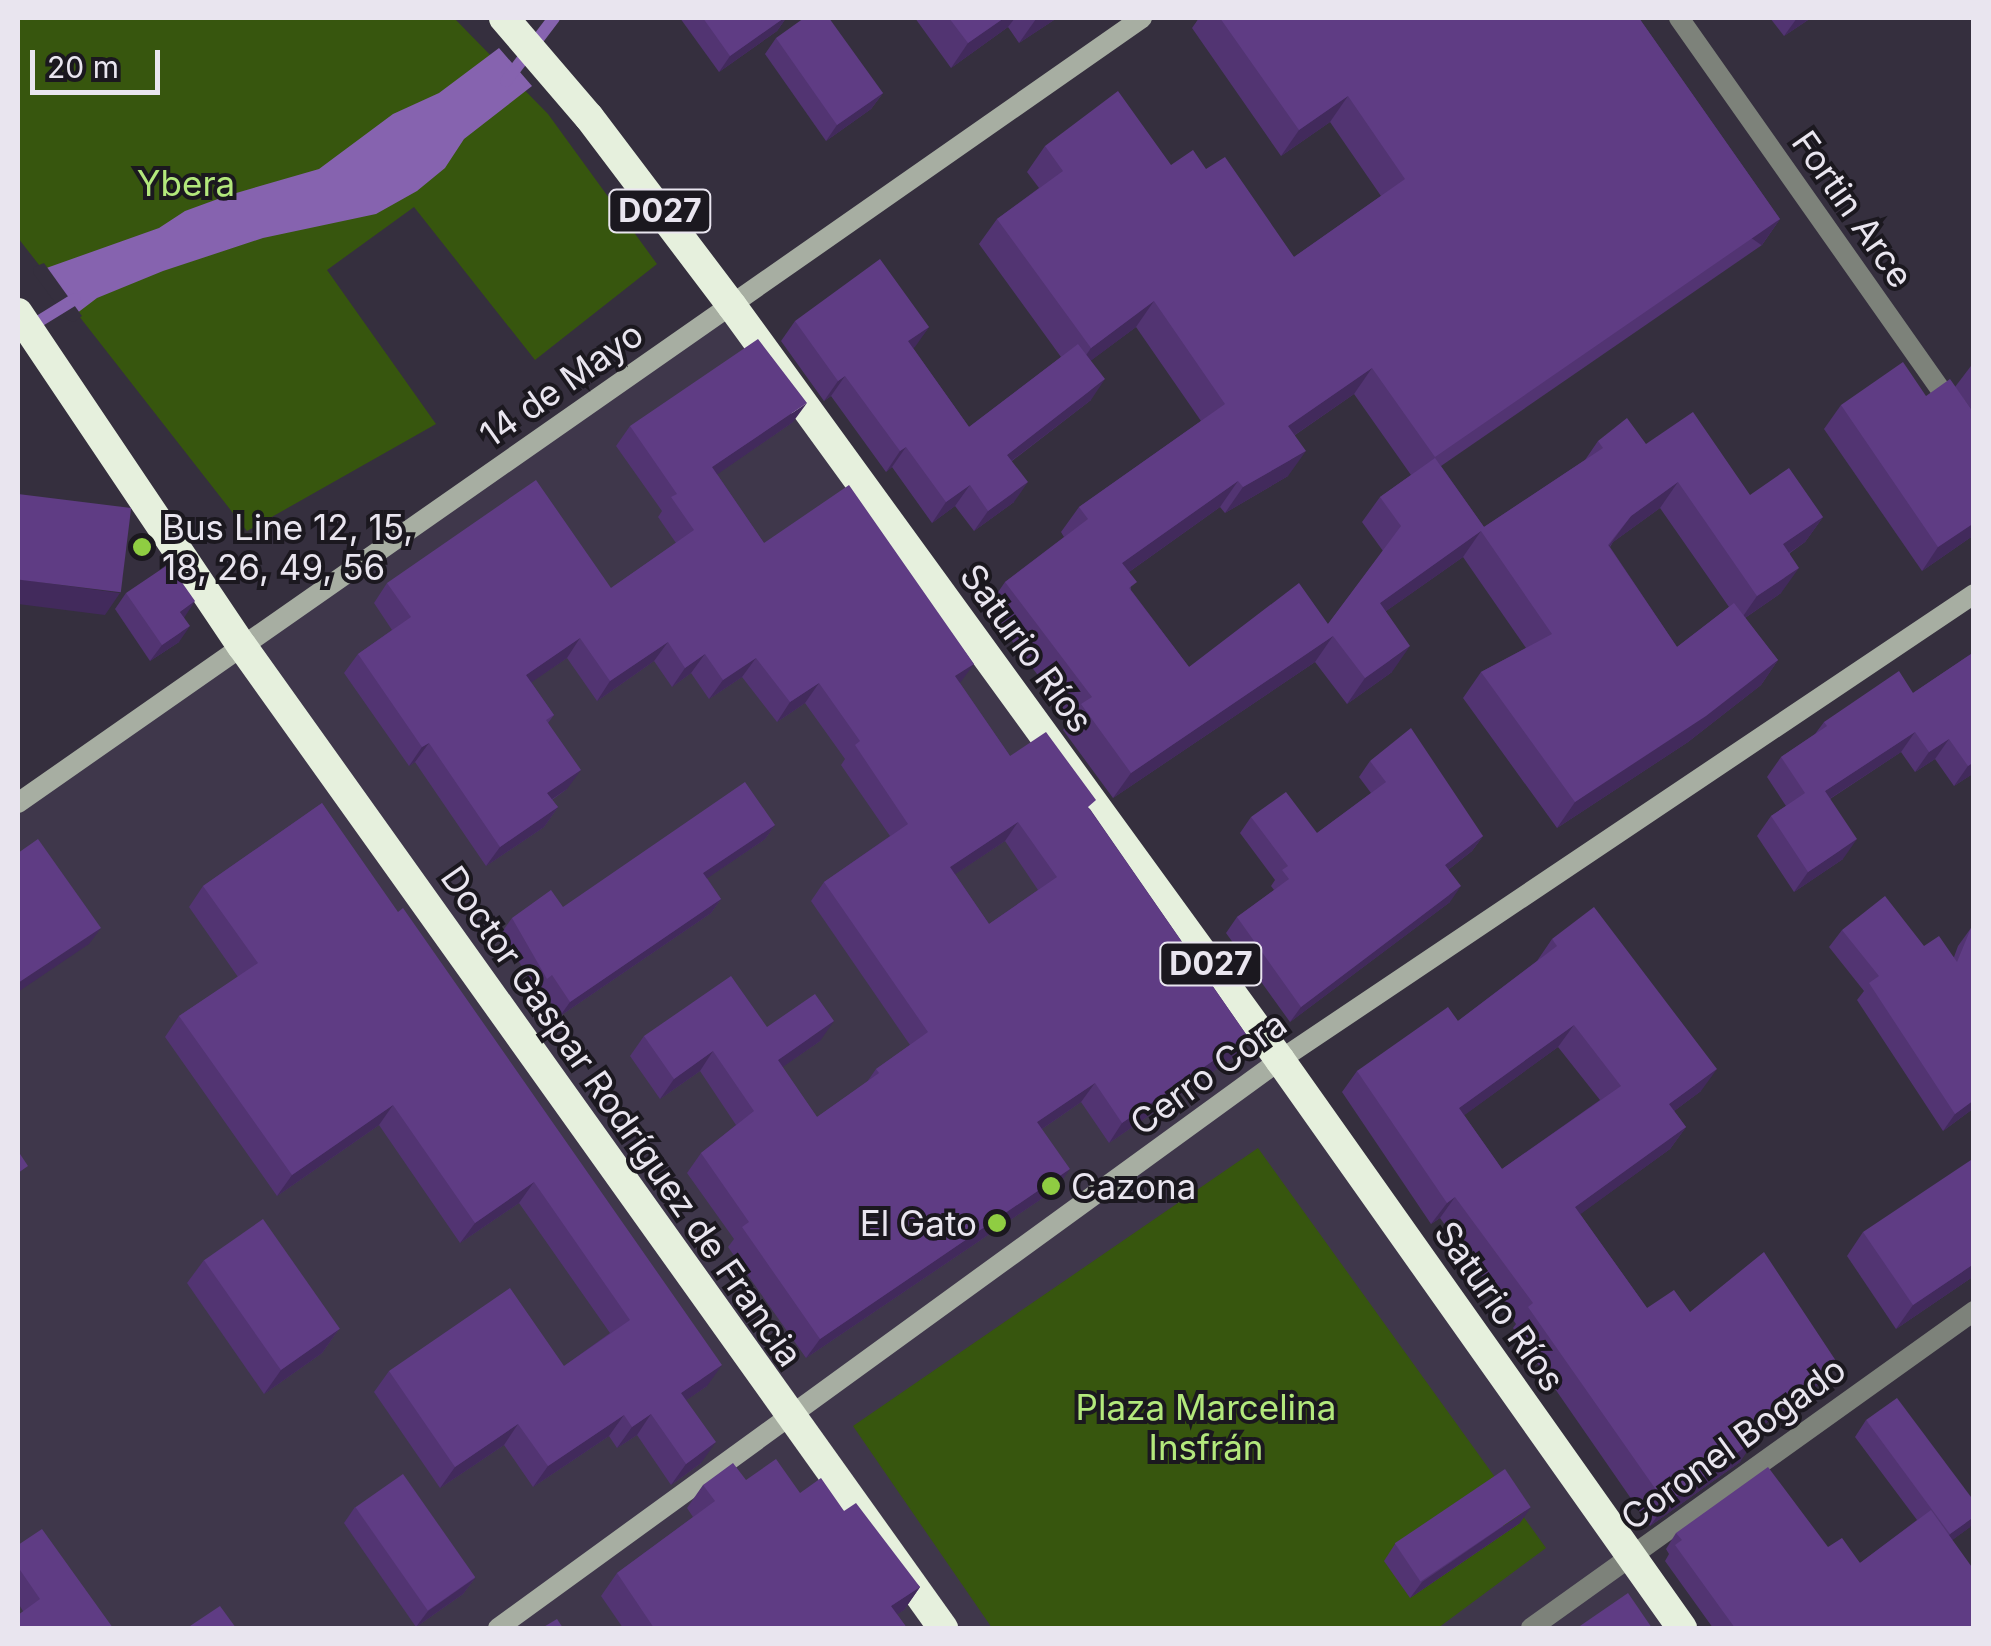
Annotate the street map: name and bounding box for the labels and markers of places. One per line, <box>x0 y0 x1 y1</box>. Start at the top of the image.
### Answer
place label: Bus Line 12, 15, 18, 26, 49, 56 <box>162 506 413 588</box>
marker: Bus Line 12, 15, 18, 26, 49, 56 <box>131 536 153 558</box>
place label: Cazona <box>1071 1165 1196 1207</box>
marker: Cazona <box>1040 1175 1062 1197</box>
place label: El Gato <box>860 1202 977 1244</box>
marker: El Gato <box>986 1212 1008 1234</box>

